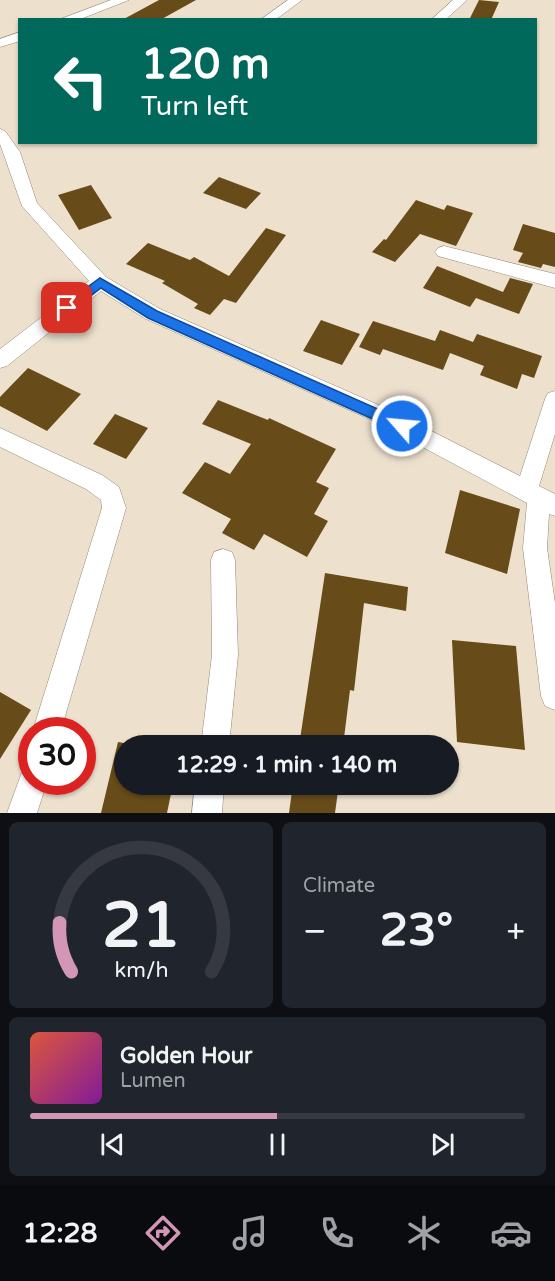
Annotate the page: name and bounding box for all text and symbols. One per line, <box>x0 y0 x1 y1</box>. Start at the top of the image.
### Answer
text: 120 m <box>141 39 270 90</box>
icon: left <box>42 42 120 120</box>
text: Turn left <box>141 90 248 123</box>
pin <box>41 282 92 333</box>
icon: arrive <box>50 291 83 324</box>
position arrow <box>370 394 434 458</box>
speed limit sign: 30 <box>18 717 96 795</box>
text: 12:29 · 1 min · 140 m <box>176 752 397 778</box>
text: Climate <box>303 874 375 898</box>
text: 21 <box>102 889 180 964</box>
text: 23° <box>380 904 453 958</box>
text: − <box>303 912 327 951</box>
text: + <box>506 912 525 951</box>
text: km/h <box>114 957 168 983</box>
text: Golden Hour <box>120 1043 252 1069</box>
text: Lumen <box>120 1069 186 1093</box>
icon: previous <box>96 1128 129 1161</box>
icon: pause <box>261 1128 294 1161</box>
icon: next <box>426 1128 459 1161</box>
icon: directions <box>142 1212 184 1254</box>
icon: music <box>229 1212 271 1254</box>
icon: phone <box>316 1212 358 1254</box>
icon: climate <box>403 1212 445 1254</box>
icon: car <box>490 1212 532 1254</box>
text: 12:28 <box>23 1217 97 1250</box>

